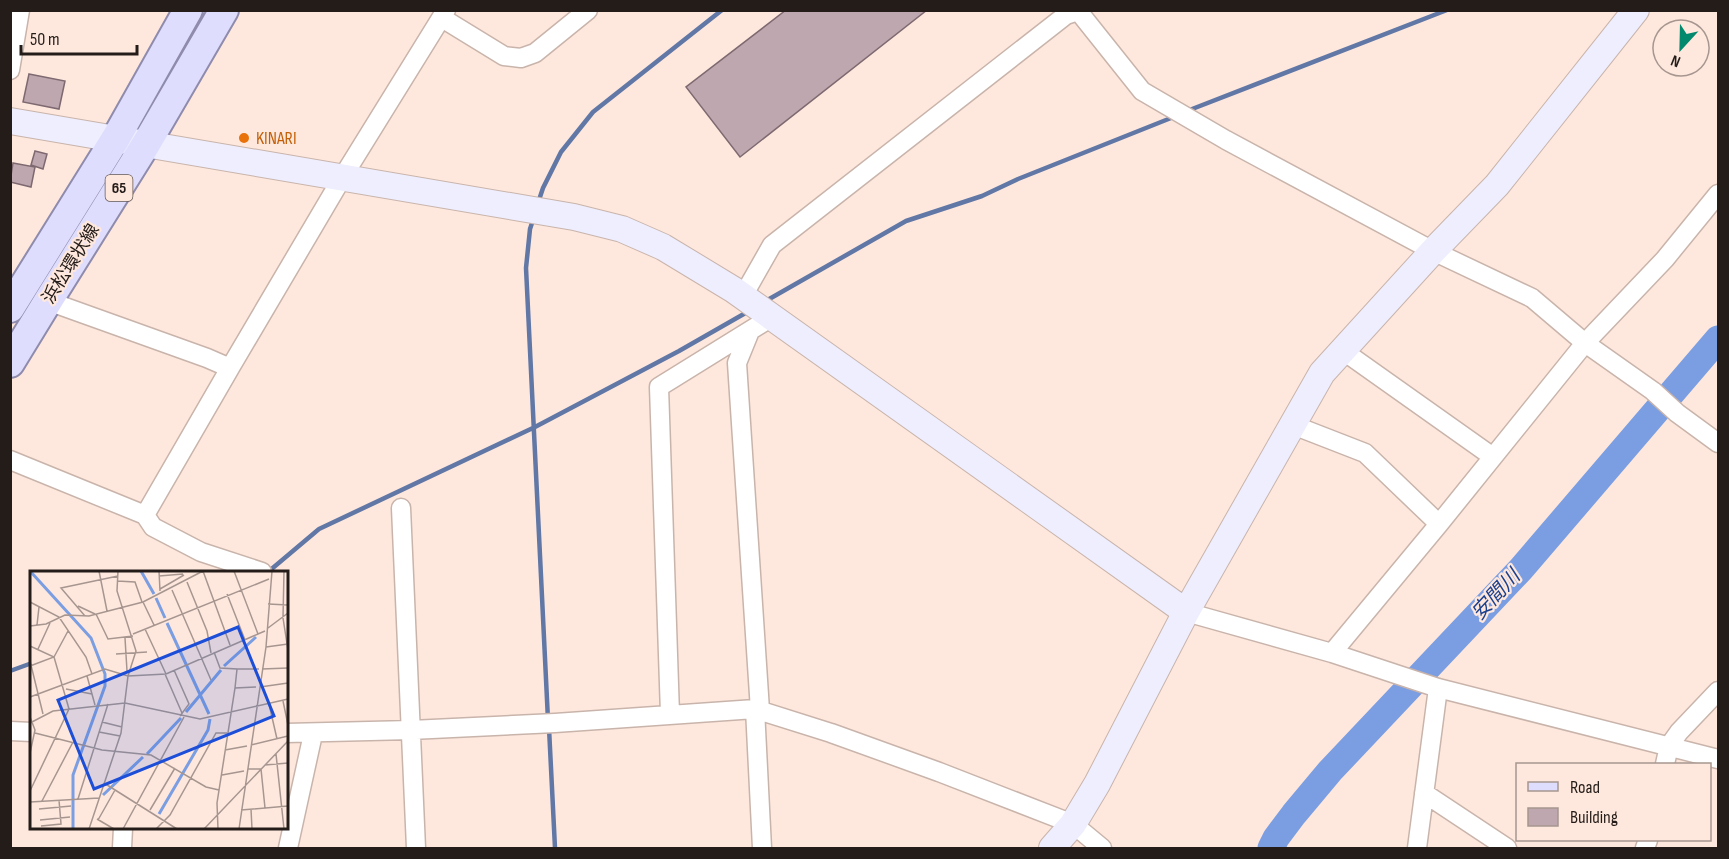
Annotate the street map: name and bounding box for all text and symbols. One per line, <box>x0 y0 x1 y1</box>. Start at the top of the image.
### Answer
scale bar <box>21 18 136 56</box>
north arrow <box>1651 18 1711 78</box>
text: 50 m <box>30 29 60 50</box>
text: N <box>1668 50 1683 71</box>
place label: KINARI <box>256 128 297 149</box>
marker: KINARI <box>237 131 251 145</box>
road number: 65 <box>106 175 132 201</box>
street label: 浜松環状線 <box>38 220 104 308</box>
water label: 安間川 <box>1467 563 1527 625</box>
inset map <box>30 571 288 829</box>
legend <box>1516 763 1711 841</box>
text: Road <box>1570 777 1600 798</box>
text: Building <box>1570 807 1618 828</box>

